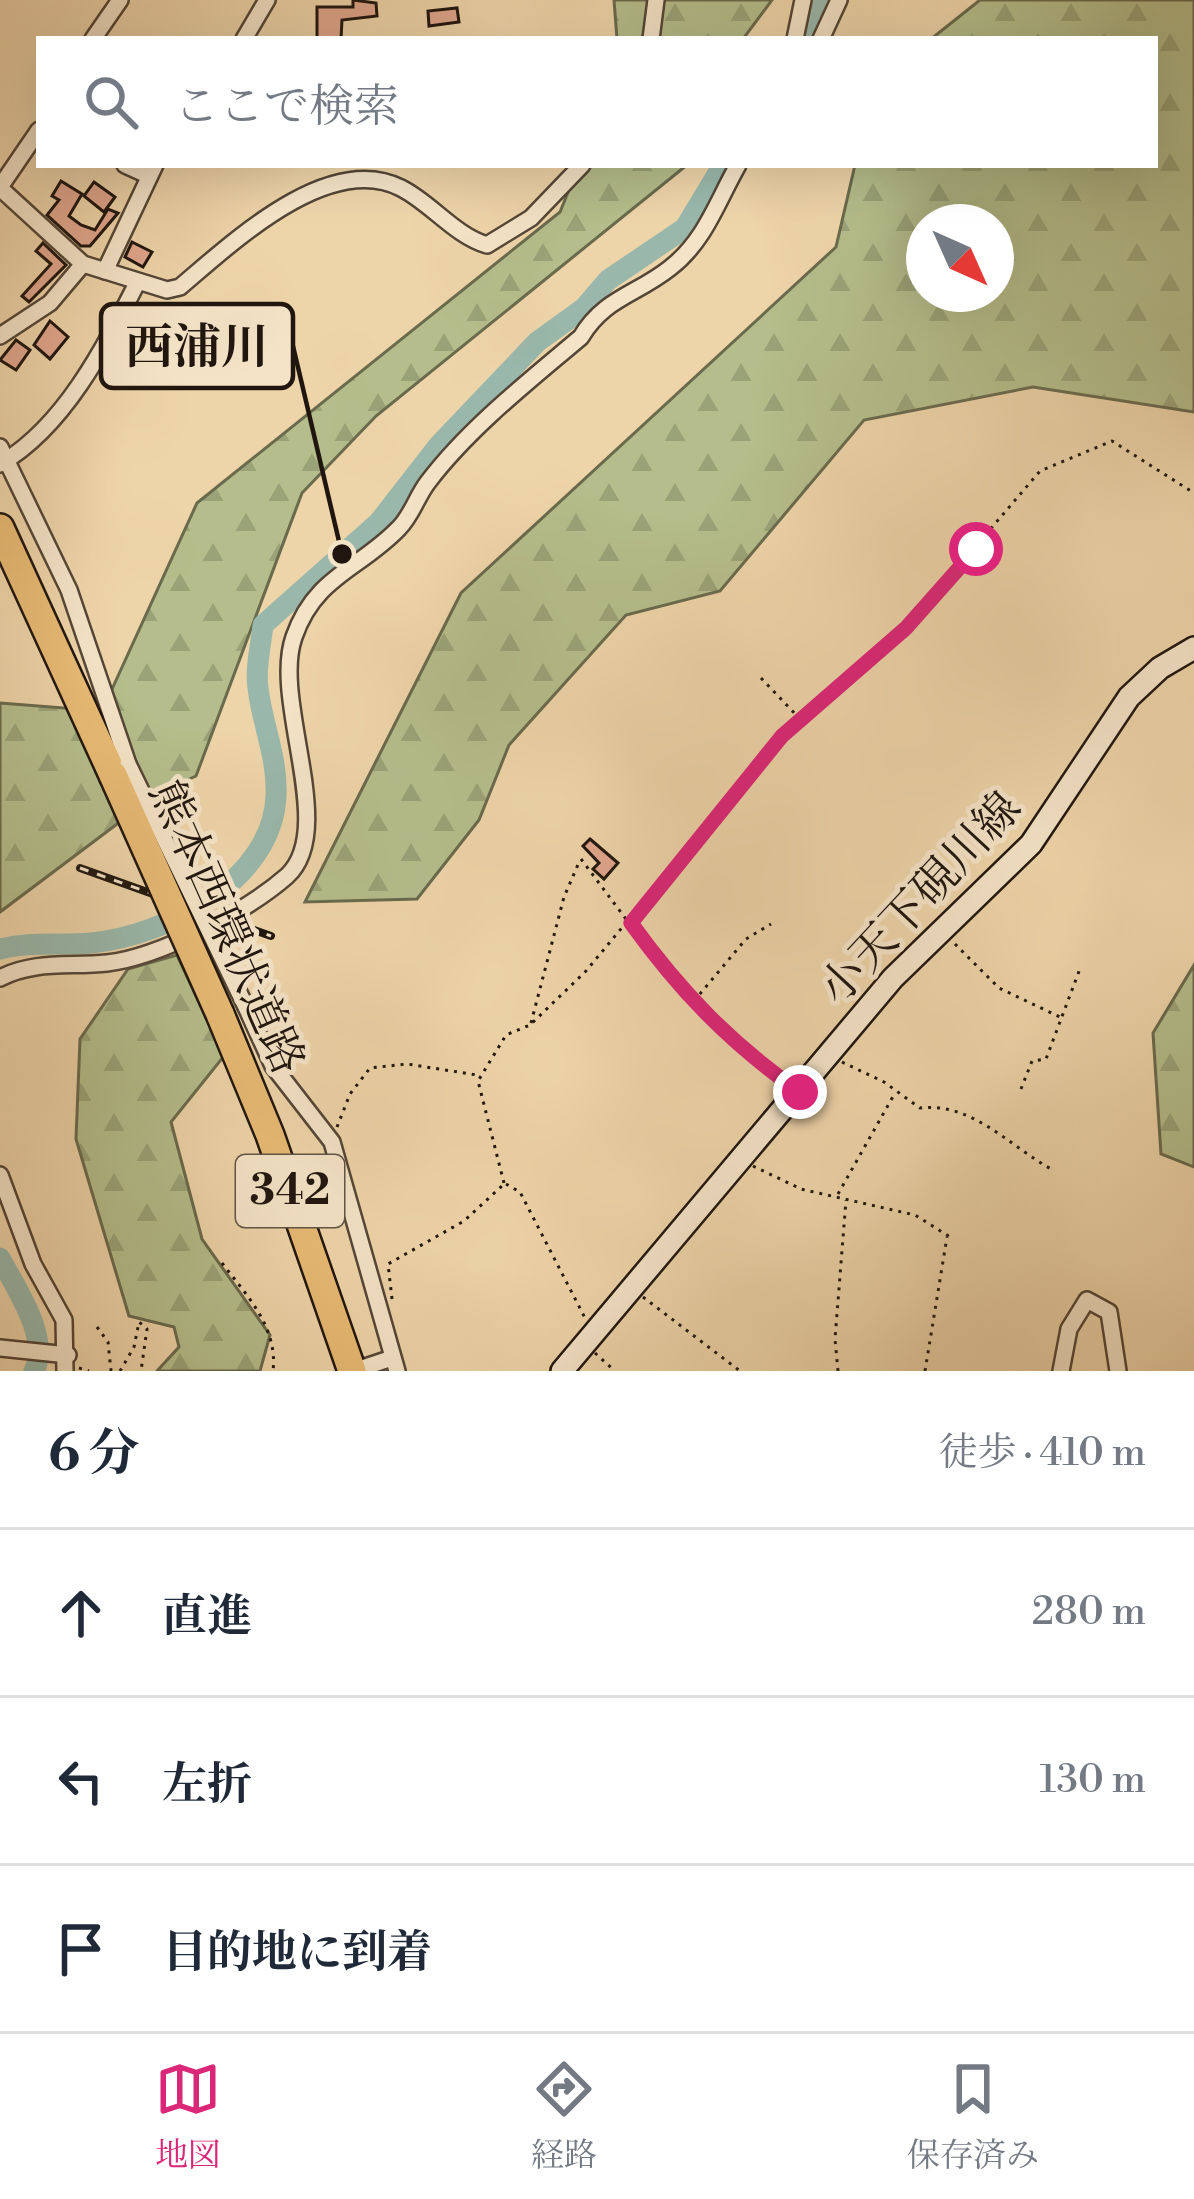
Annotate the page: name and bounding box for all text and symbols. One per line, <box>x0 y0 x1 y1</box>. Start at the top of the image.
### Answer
search box <box>36 36 1158 168</box>
icon: search <box>78 69 144 135</box>
text: ここで検索 <box>174 79 399 136</box>
north arrow <box>906 204 1014 312</box>
callout: 西浦川 <box>101 304 293 388</box>
text: 西浦川 <box>125 319 269 379</box>
route start <box>949 522 1003 576</box>
street label: 熊本西環状道路 <box>136 773 316 1083</box>
street label: 小天下硯川線 <box>808 781 1034 1017</box>
route end <box>773 1065 827 1119</box>
road number: 342 <box>236 1155 344 1227</box>
text: 6 分 <box>48 1423 139 1487</box>
text: 徒歩 · 410 m <box>939 1429 1146 1478</box>
icon: ahead <box>48 1580 114 1646</box>
text: 280 m <box>1032 1588 1146 1637</box>
text: 直進 <box>162 1589 252 1646</box>
icon: left <box>48 1748 114 1814</box>
text: 130 m <box>1040 1756 1146 1805</box>
text: 左折 <box>162 1757 252 1814</box>
icon: arrive <box>48 1916 114 1982</box>
text: 目的地に到着 <box>162 1925 432 1982</box>
tab: 地図 <box>155 2056 221 2177</box>
tab: 経路 <box>531 2056 597 2177</box>
tab: 保存済み <box>907 2056 1039 2177</box>

